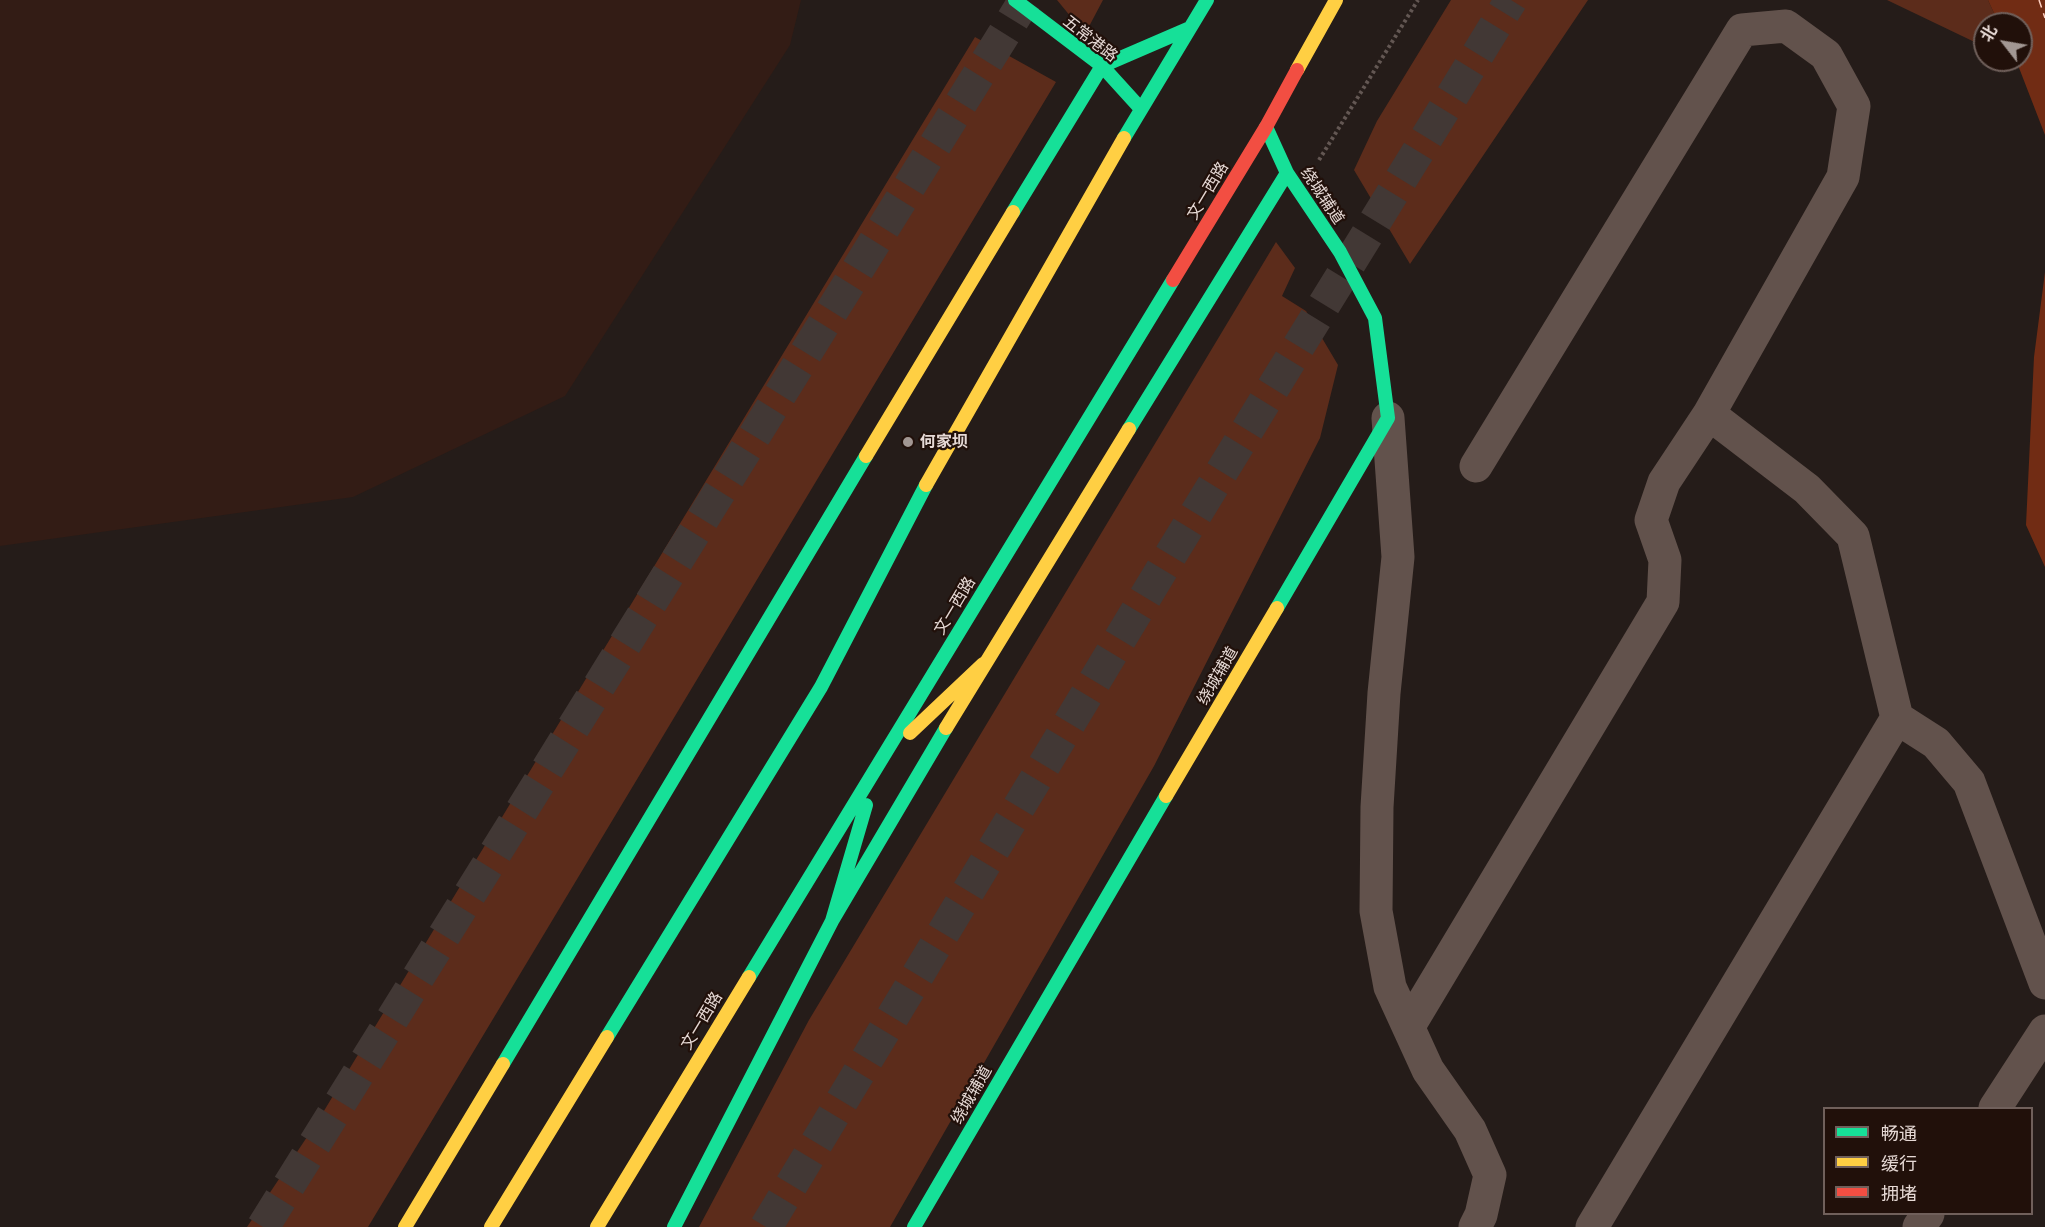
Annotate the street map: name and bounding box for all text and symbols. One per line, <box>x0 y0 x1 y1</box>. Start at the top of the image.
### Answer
street label: 五常港路 <box>1059 12 1121 66</box>
north arrow <box>1973 12 2033 72</box>
text: 北 <box>1977 22 2001 45</box>
street label: 文一西路 <box>1183 159 1233 223</box>
street label: 绕城辅道 <box>1296 164 1348 228</box>
place label: 何家坝 <box>920 432 968 452</box>
marker: 何家坝 <box>901 435 915 449</box>
street label: 文一西路 <box>930 574 980 638</box>
street label: 绕城辅道 <box>1194 643 1242 709</box>
street label: 文一西路 <box>677 989 727 1053</box>
street label: 绕城辅道 <box>948 1062 996 1128</box>
legend <box>1823 1107 2033 1215</box>
text: 畅通 <box>1881 1123 1917 1145</box>
text: 缓行 <box>1881 1153 1917 1175</box>
text: 拥堵 <box>1881 1183 1917 1205</box>

